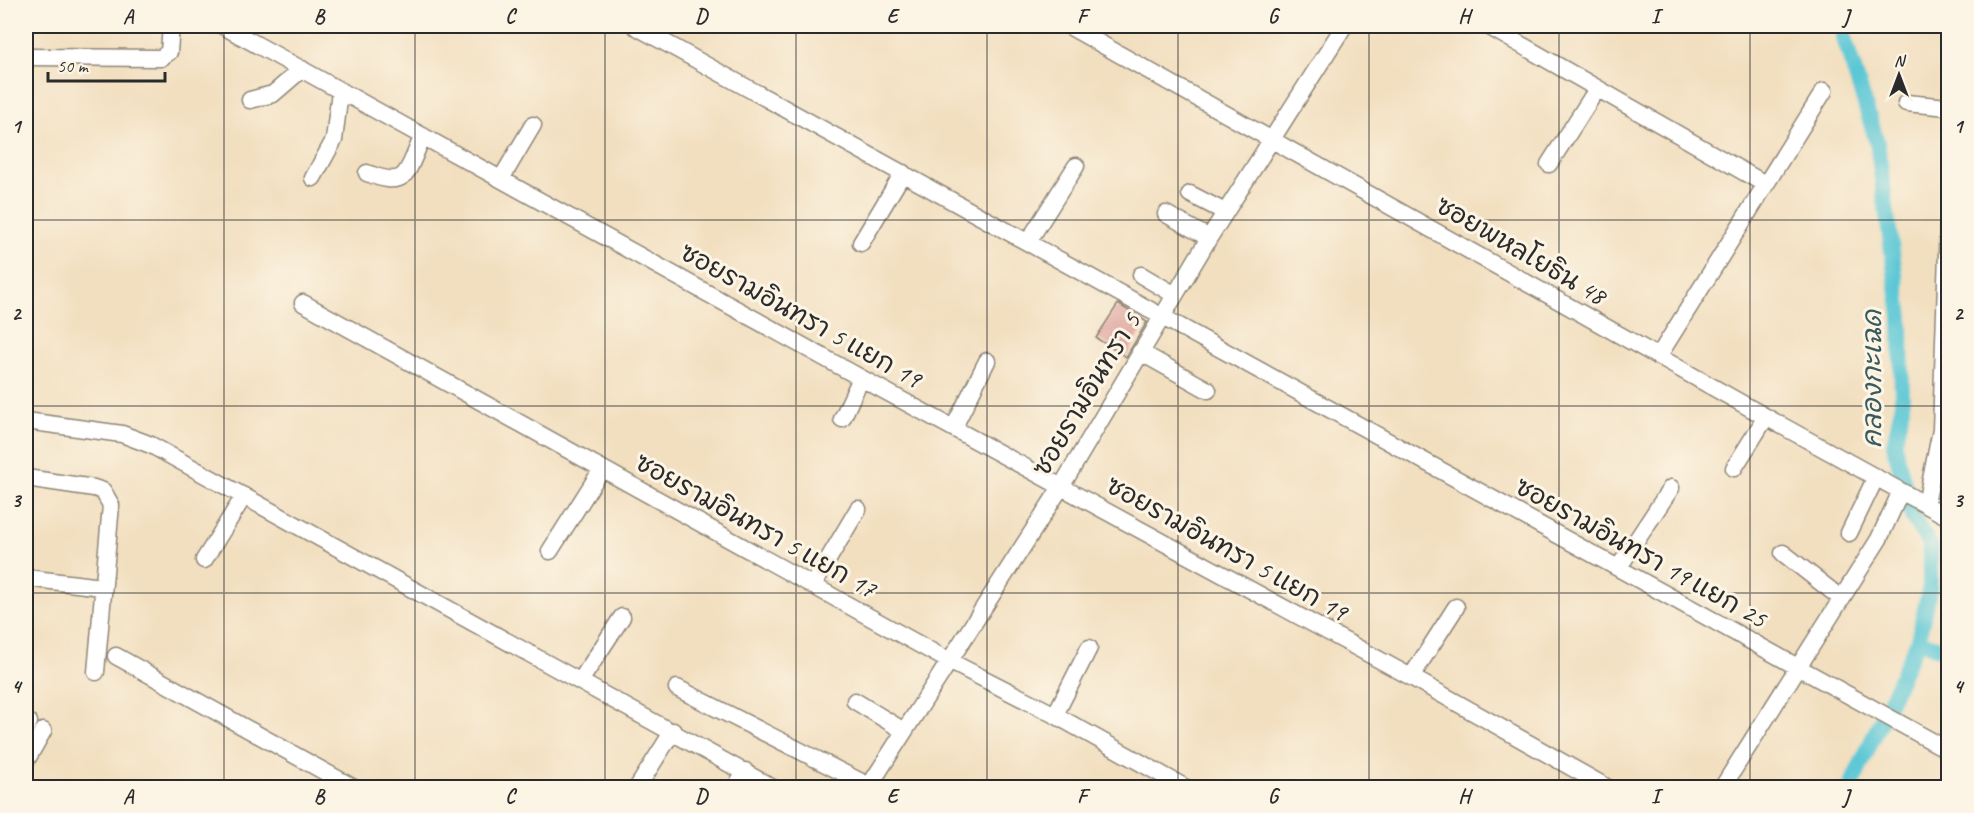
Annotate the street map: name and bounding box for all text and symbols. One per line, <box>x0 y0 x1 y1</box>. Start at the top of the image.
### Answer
text: A <box>123 4 135 29</box>
text: B <box>314 4 326 29</box>
text: C <box>505 4 517 29</box>
text: D <box>695 4 709 29</box>
text: E <box>887 4 901 29</box>
text: F <box>1077 4 1091 29</box>
text: G <box>1268 4 1281 29</box>
text: H <box>1458 4 1473 29</box>
text: I <box>1651 4 1664 29</box>
text: J <box>1841 4 1853 29</box>
scale bar <box>48 45 165 83</box>
north arrow <box>1869 45 1929 105</box>
text: N <box>1894 51 1907 71</box>
text: 50 m <box>57 55 90 77</box>
text: 1 <box>12 114 23 139</box>
text: 1 <box>1954 114 1965 139</box>
street label: ซอยพหลโยธิน 48 <box>1430 188 1614 314</box>
street label: ซอยรามอินทรา 5 แยก 19 <box>674 235 929 397</box>
text: 2 <box>12 301 23 326</box>
text: 2 <box>1954 301 1965 326</box>
street label: ซอยรามอินทรา 5 <box>1025 306 1149 482</box>
water label: คลองกะเฉด <box>1855 309 1889 448</box>
street label: ซอยรามอินทรา 5 แยก 17 <box>629 445 883 606</box>
street label: ซอยรามอินทรา 5 แยก 19 <box>1100 468 1355 630</box>
street label: ซอยรามอินทรา 19 แยก 25 <box>1509 470 1773 636</box>
text: 3 <box>12 488 23 513</box>
text: 3 <box>1954 488 1965 513</box>
text: 4 <box>12 674 24 699</box>
text: 4 <box>1954 674 1966 699</box>
text: A <box>123 784 135 809</box>
text: B <box>314 784 326 809</box>
text: C <box>505 784 517 809</box>
text: D <box>695 784 709 809</box>
text: E <box>887 784 901 809</box>
text: F <box>1077 784 1091 809</box>
text: G <box>1268 784 1281 809</box>
text: H <box>1458 784 1473 809</box>
text: I <box>1651 784 1664 809</box>
text: J <box>1841 784 1853 809</box>

